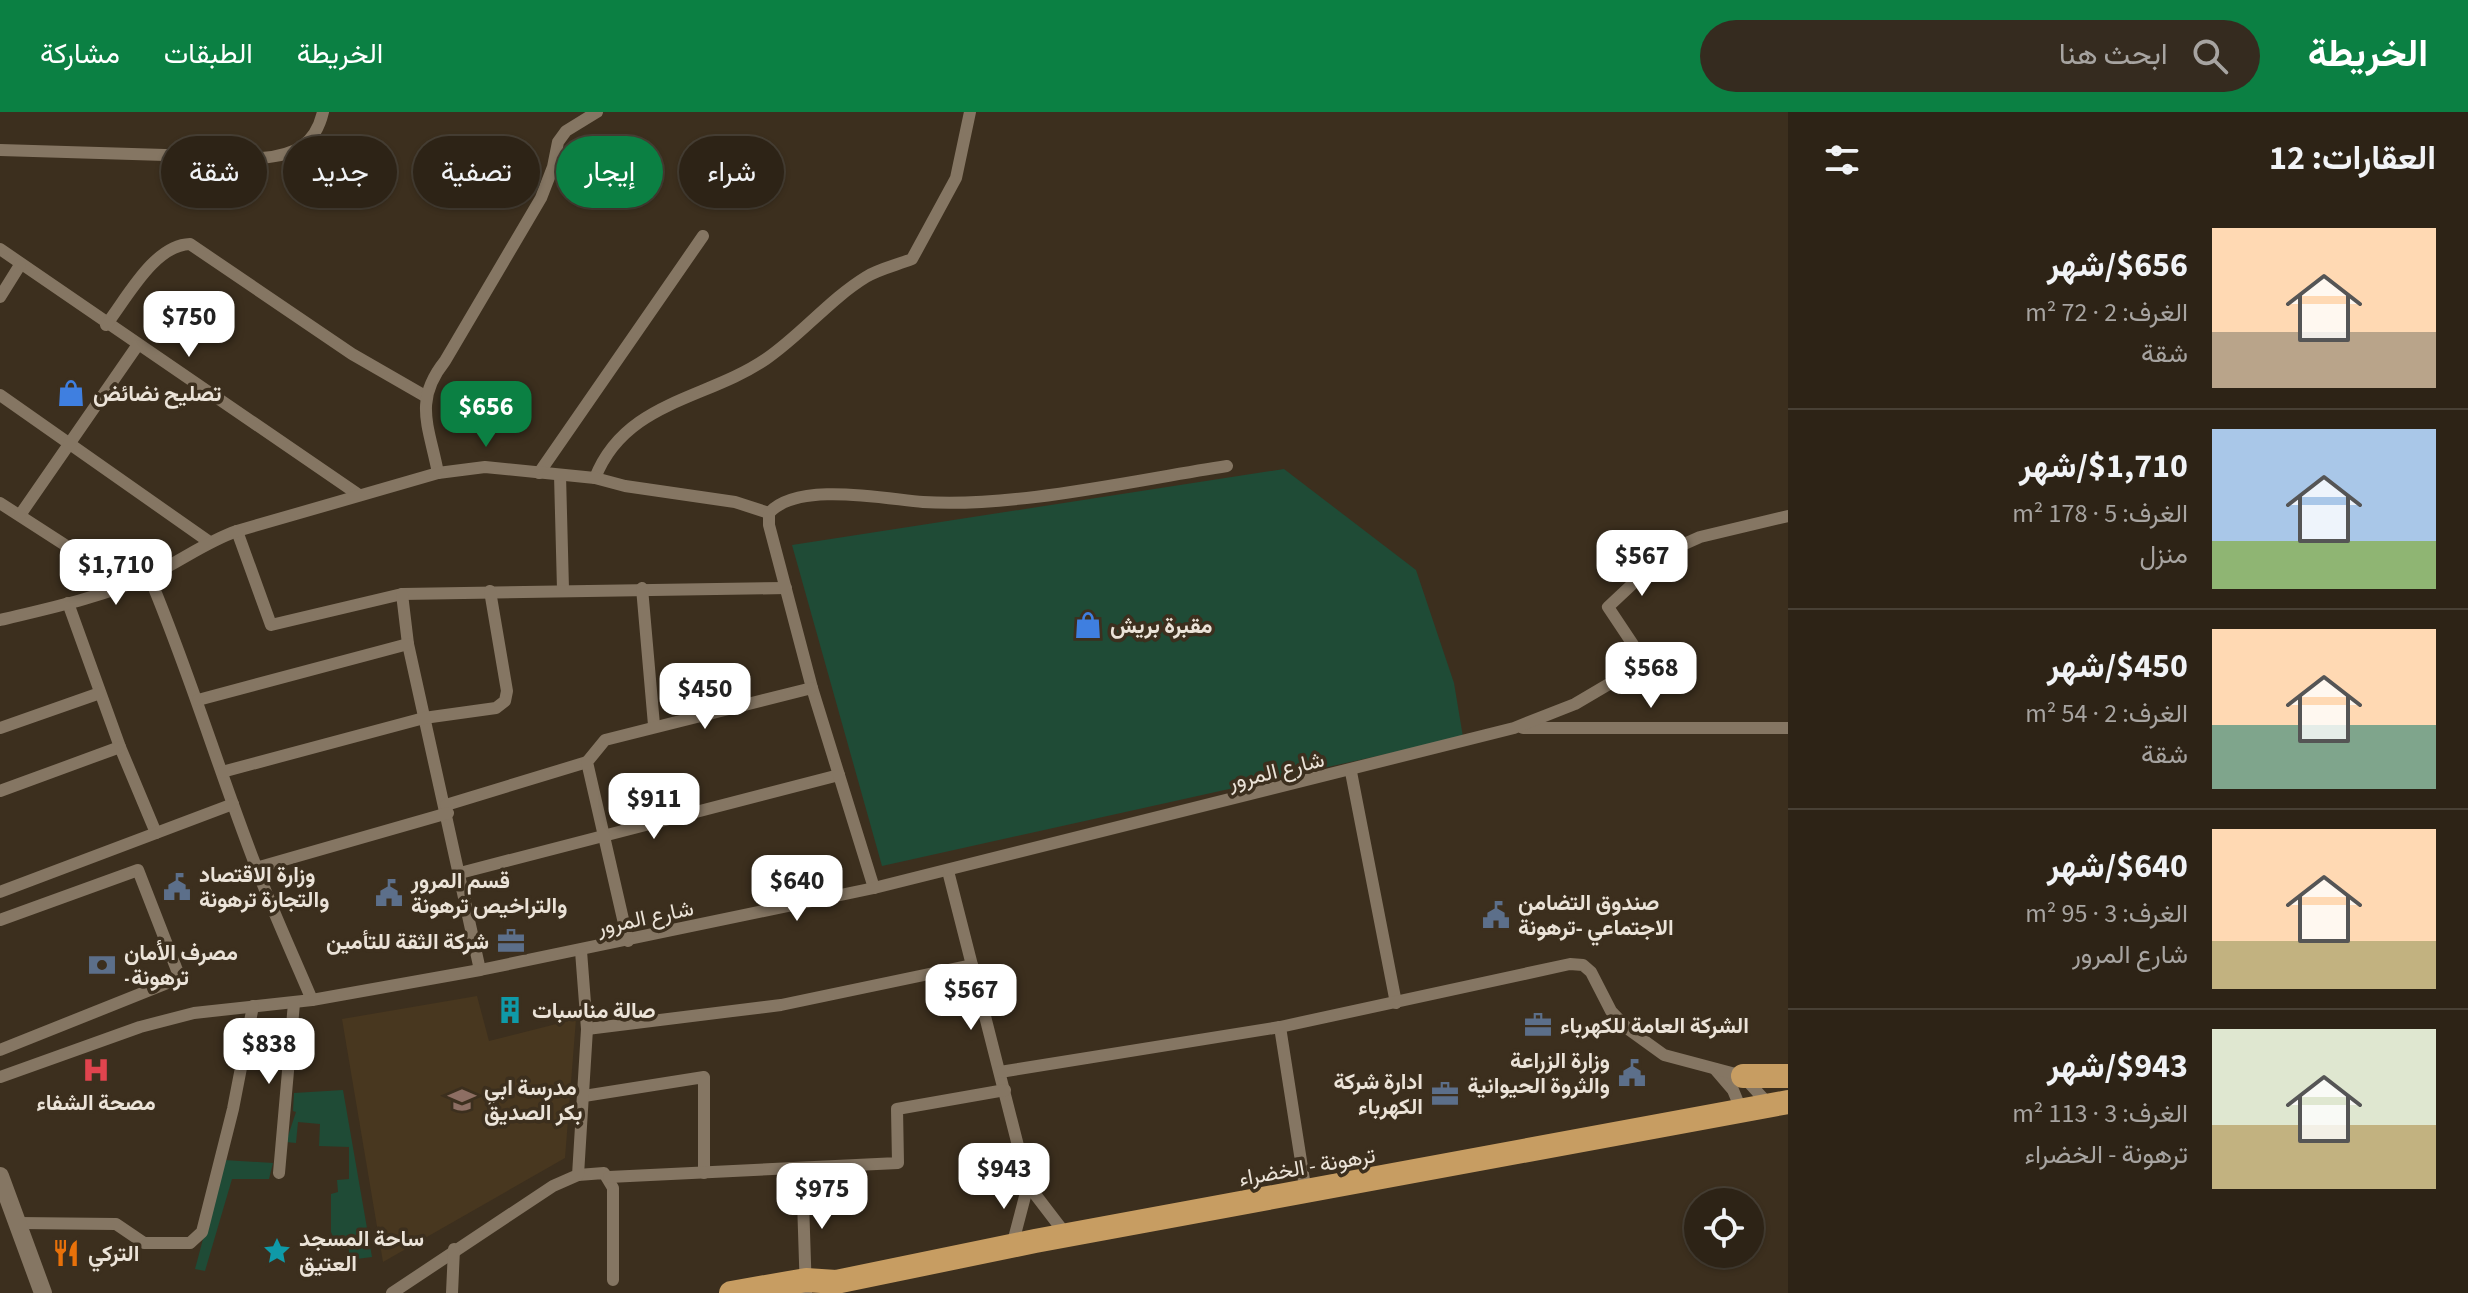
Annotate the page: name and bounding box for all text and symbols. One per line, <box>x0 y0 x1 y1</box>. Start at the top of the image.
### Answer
search box <box>1700 20 2260 92</box>
text: الخريطة <box>2308 27 2428 81</box>
text: ابحث هنا <box>2059 33 2168 76</box>
text: مشاركة <box>40 34 120 74</box>
text: الطبقات <box>164 34 253 74</box>
text: الخريطة <box>297 34 383 74</box>
icon: search <box>2188 34 2232 78</box>
text: العقارات: 12 <box>2269 134 2436 183</box>
chip: شقة <box>161 136 267 208</box>
chip: جديد <box>283 136 397 208</box>
chip: تصفية <box>413 136 540 208</box>
chip: إيجار <box>556 136 663 208</box>
chip: شراء <box>679 136 784 208</box>
icon: filters <box>1820 138 1864 182</box>
text: $656/شهر <box>2047 241 2188 290</box>
icon: home <box>2276 260 2372 356</box>
pin: $750 <box>142 291 236 359</box>
text: الغرف: 2 · 72 m² <box>2025 294 2188 331</box>
text: $750 <box>162 298 216 335</box>
text: شقة <box>2141 335 2188 372</box>
shop icon: تصليح نضائض <box>56 378 86 408</box>
place label: تصليح نضائض <box>93 378 221 410</box>
pin: $656 <box>439 381 533 449</box>
text: $656 <box>459 388 513 425</box>
text: $1,710/شهر <box>2019 442 2188 491</box>
icon: home <box>2276 461 2372 557</box>
text: الغرف: 5 · 178 m² <box>2012 495 2188 532</box>
pin: $567 <box>1595 530 1689 598</box>
text: منزل <box>2139 536 2188 573</box>
text: $567 <box>1615 537 1669 574</box>
pin: $1,710 <box>51 539 181 607</box>
text: $1,710 <box>78 546 154 583</box>
shop icon: مقبرة بريش <box>1073 610 1103 640</box>
place label: مقبرة بريش <box>1110 610 1213 642</box>
pin: $568 <box>1604 642 1698 710</box>
text: $450/شهر <box>2047 642 2188 691</box>
text: $568 <box>1624 649 1678 686</box>
icon: home <box>2276 661 2372 757</box>
pin: $450 <box>658 663 752 731</box>
text: $450 <box>678 670 732 707</box>
text: الغرف: 2 · 54 m² <box>2025 695 2188 732</box>
text: شقة <box>2141 736 2188 773</box>
street label: شارع المرور <box>1224 744 1328 799</box>
pin: $911 <box>607 773 701 841</box>
text: $911 <box>627 780 681 817</box>
text: $640/شهر <box>2047 842 2188 891</box>
pin: $640 <box>750 855 844 923</box>
place label: وزارة الاقتصاد والتجارة ترهونة <box>199 859 329 916</box>
icon: home <box>2276 861 2372 957</box>
text: $640 <box>770 862 824 899</box>
place label: قسم المرور والتراخيص ترهونة <box>410 865 567 922</box>
public building icon: وزارة الاقتصاد والتجارة ترهونة <box>162 872 192 902</box>
public building icon: قسم المرور والتراخيص ترهونة <box>374 878 404 908</box>
place label: صندوق التضامن الاجتماعي -ترهونة <box>1518 887 1674 946</box>
street label: شارع المرور <box>593 892 697 944</box>
text: الغرف: 3 · 95 m² <box>2025 895 2188 932</box>
public building icon: صندوق التضامن الاجتماعي -ترهونة <box>1481 900 1511 930</box>
place label: شركة الثقة للتأمين <box>326 926 489 958</box>
office icon: شركة الثقة للتأمين <box>496 926 526 956</box>
text: شارع المرور <box>2072 936 2188 973</box>
place label: مصرف الأمان -ترهونة <box>124 937 238 994</box>
bank icon: مصرف الأمان -ترهونة <box>87 950 117 980</box>
pin: $567 <box>924 964 1018 1032</box>
text: $567 <box>944 971 998 1008</box>
building icon: صالة مناسبات <box>495 995 525 1025</box>
place label: صالة مناسبات <box>532 995 656 1027</box>
office icon: الشركة العامة للكهرباء <box>1523 1010 1553 1040</box>
place label: الشركة العامة للكهرباء <box>1560 1010 1749 1042</box>
pin: $838 <box>222 1018 316 1086</box>
text: $838 <box>242 1025 296 1062</box>
text: $943/شهر <box>2047 1042 2188 1091</box>
place label: وزارة الزراعة والثروة الحيوانية <box>1468 1045 1610 1102</box>
hospital icon: مصحة الشفاء <box>81 1055 111 1085</box>
public building icon: وزارة الزراعة والثروة الحيوانية <box>1617 1058 1647 1088</box>
icon: home <box>2276 1061 2372 1157</box>
place label: ادارة شركة الكهرباء <box>1333 1066 1423 1123</box>
place label: مدرسة ابي بكر الصديق <box>484 1072 582 1129</box>
office icon: ادارة شركة الكهرباء <box>1430 1079 1460 1109</box>
school or university icon: مدرسة ابي بكر الصديق <box>447 1085 477 1115</box>
place label: مصحة الشفاء <box>36 1087 156 1119</box>
text: الغرف: 3 · 113 m² <box>2012 1095 2188 1132</box>
text: ترهونة - الخضراء <box>2025 1136 2188 1173</box>
street label: ترهونة - الخضراء <box>1236 1139 1378 1195</box>
pin: $943 <box>957 1143 1051 1211</box>
text: $943 <box>977 1150 1031 1187</box>
pin: $975 <box>775 1163 869 1231</box>
text: $975 <box>795 1170 849 1207</box>
map controls <box>1684 1188 1764 1268</box>
button: locate <box>1684 1188 1764 1268</box>
place label: ساحة المسجد العتيق <box>299 1223 424 1280</box>
place icon: ساحة المسجد العتيق <box>262 1236 292 1266</box>
restaurant icon: التركي <box>51 1238 81 1268</box>
place label: التركي <box>88 1238 139 1272</box>

